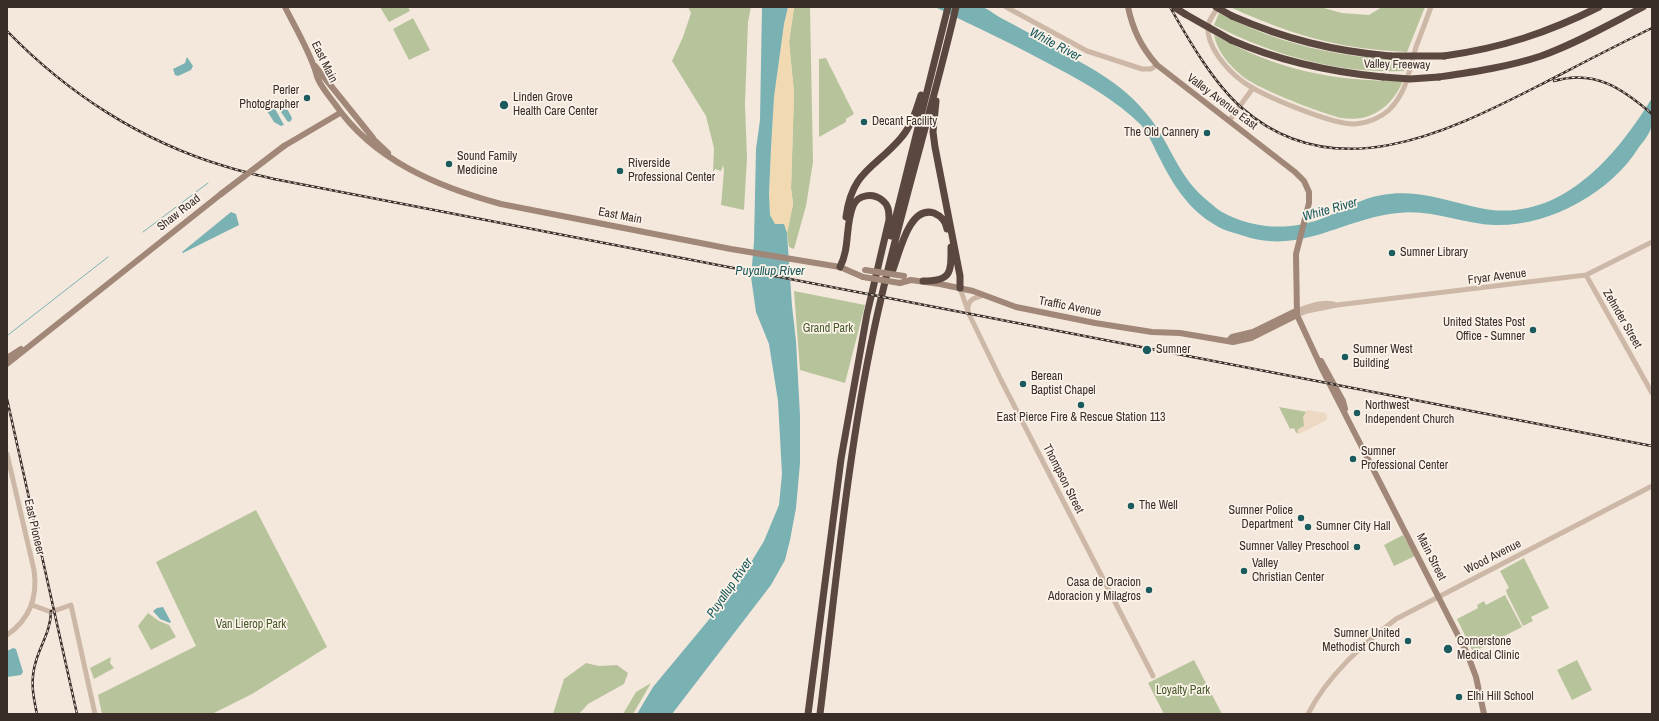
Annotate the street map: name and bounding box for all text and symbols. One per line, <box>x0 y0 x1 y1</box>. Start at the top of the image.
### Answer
water label: White River <box>1026 25 1084 65</box>
street label: East Main <box>308 39 340 85</box>
street label: Valley Freeway <box>1364 57 1430 73</box>
street label: Valley Avenue East <box>1184 71 1260 133</box>
place label: Perler Photographer <box>239 84 299 112</box>
place label: Linden Grove Health Care Center <box>513 91 598 119</box>
marker: Perler Photographer <box>302 93 312 103</box>
marker: Linden Grove Health Care Center <box>498 99 510 111</box>
place label: Decant Facility <box>872 115 937 129</box>
marker: Decant Facility <box>859 117 869 127</box>
place label: The Old Cannery <box>1124 126 1199 140</box>
marker: The Old Cannery <box>1202 128 1212 138</box>
place label: Sound Family Medicine <box>457 150 517 178</box>
place label: Riverside Professional Center <box>628 157 715 185</box>
marker: Sound Family Medicine <box>444 159 454 169</box>
marker: Riverside Professional Center <box>615 166 625 176</box>
street label: Shaw Road <box>155 192 203 234</box>
water label: White River <box>1301 195 1359 225</box>
street label: East Main <box>597 205 643 227</box>
place label: Sumner Library <box>1400 246 1468 260</box>
marker: Sumner Library <box>1387 248 1397 258</box>
water label: Puyallup River <box>735 264 805 280</box>
street label: Fryar Avenue <box>1467 266 1527 288</box>
street label: Zehnder Street <box>1599 287 1645 351</box>
street label: Traffic Avenue <box>1038 294 1102 320</box>
place label: United States Post Office - Sumner <box>1443 316 1525 344</box>
park label: Grand Park <box>803 322 853 336</box>
marker: United States Post Office - Sumner <box>1528 325 1538 335</box>
place label: Sumner <box>1156 343 1190 357</box>
place label: Sumner West Building <box>1353 343 1412 371</box>
marker: Sumner <box>1141 344 1153 356</box>
marker: Sumner West Building <box>1340 352 1350 362</box>
place label: Berean Baptist Chapel <box>1031 370 1096 398</box>
marker: Berean Baptist Chapel <box>1018 379 1028 389</box>
place label: Northwest Independent Church <box>1365 399 1454 427</box>
marker: East Pierce Fire & Rescue Station 113 <box>1076 400 1086 410</box>
marker: Northwest Independent Church <box>1352 408 1362 418</box>
place label: East Pierce Fire & Rescue Station 113 <box>997 411 1165 425</box>
street label: Thompson Street <box>1039 442 1087 516</box>
place label: Sumner Professional Center <box>1361 445 1448 473</box>
marker: Sumner Professional Center <box>1348 454 1358 464</box>
street label: East Pioneer <box>21 498 47 556</box>
place label: The Well <box>1139 499 1178 513</box>
marker: The Well <box>1126 501 1136 511</box>
place label: Sumner Police Department <box>1228 504 1293 532</box>
marker: Sumner Police Department <box>1296 513 1306 523</box>
place label: Sumner City Hall <box>1316 520 1390 534</box>
marker: Sumner City Hall <box>1303 522 1313 532</box>
street label: Main Street <box>1413 531 1449 583</box>
street label: Wood Avenue <box>1462 537 1524 577</box>
place label: Sumner Valley Preschool <box>1239 540 1349 554</box>
marker: Sumner Valley Preschool <box>1352 542 1362 552</box>
water label: Puyallup River <box>704 555 756 621</box>
place label: Valley Christian Center <box>1252 557 1324 585</box>
marker: Valley Christian Center <box>1239 566 1249 576</box>
place label: Casa de Oracion Adoracion y Milagros <box>1048 576 1141 604</box>
marker: Casa de Oracion Adoracion y Milagros <box>1144 585 1154 595</box>
park label: Van Lierop Park <box>216 618 286 632</box>
place label: Sumner United Methodist Church <box>1322 627 1400 655</box>
place label: Cornerstone Medical Clinic <box>1457 635 1519 663</box>
marker: Sumner United Methodist Church <box>1403 636 1413 646</box>
marker: Cornerstone Medical Clinic <box>1442 643 1454 655</box>
park label: Loyalty Park <box>1156 684 1210 698</box>
place label: Elhi Hill School <box>1467 690 1534 704</box>
marker: Elhi Hill School <box>1454 692 1464 702</box>

